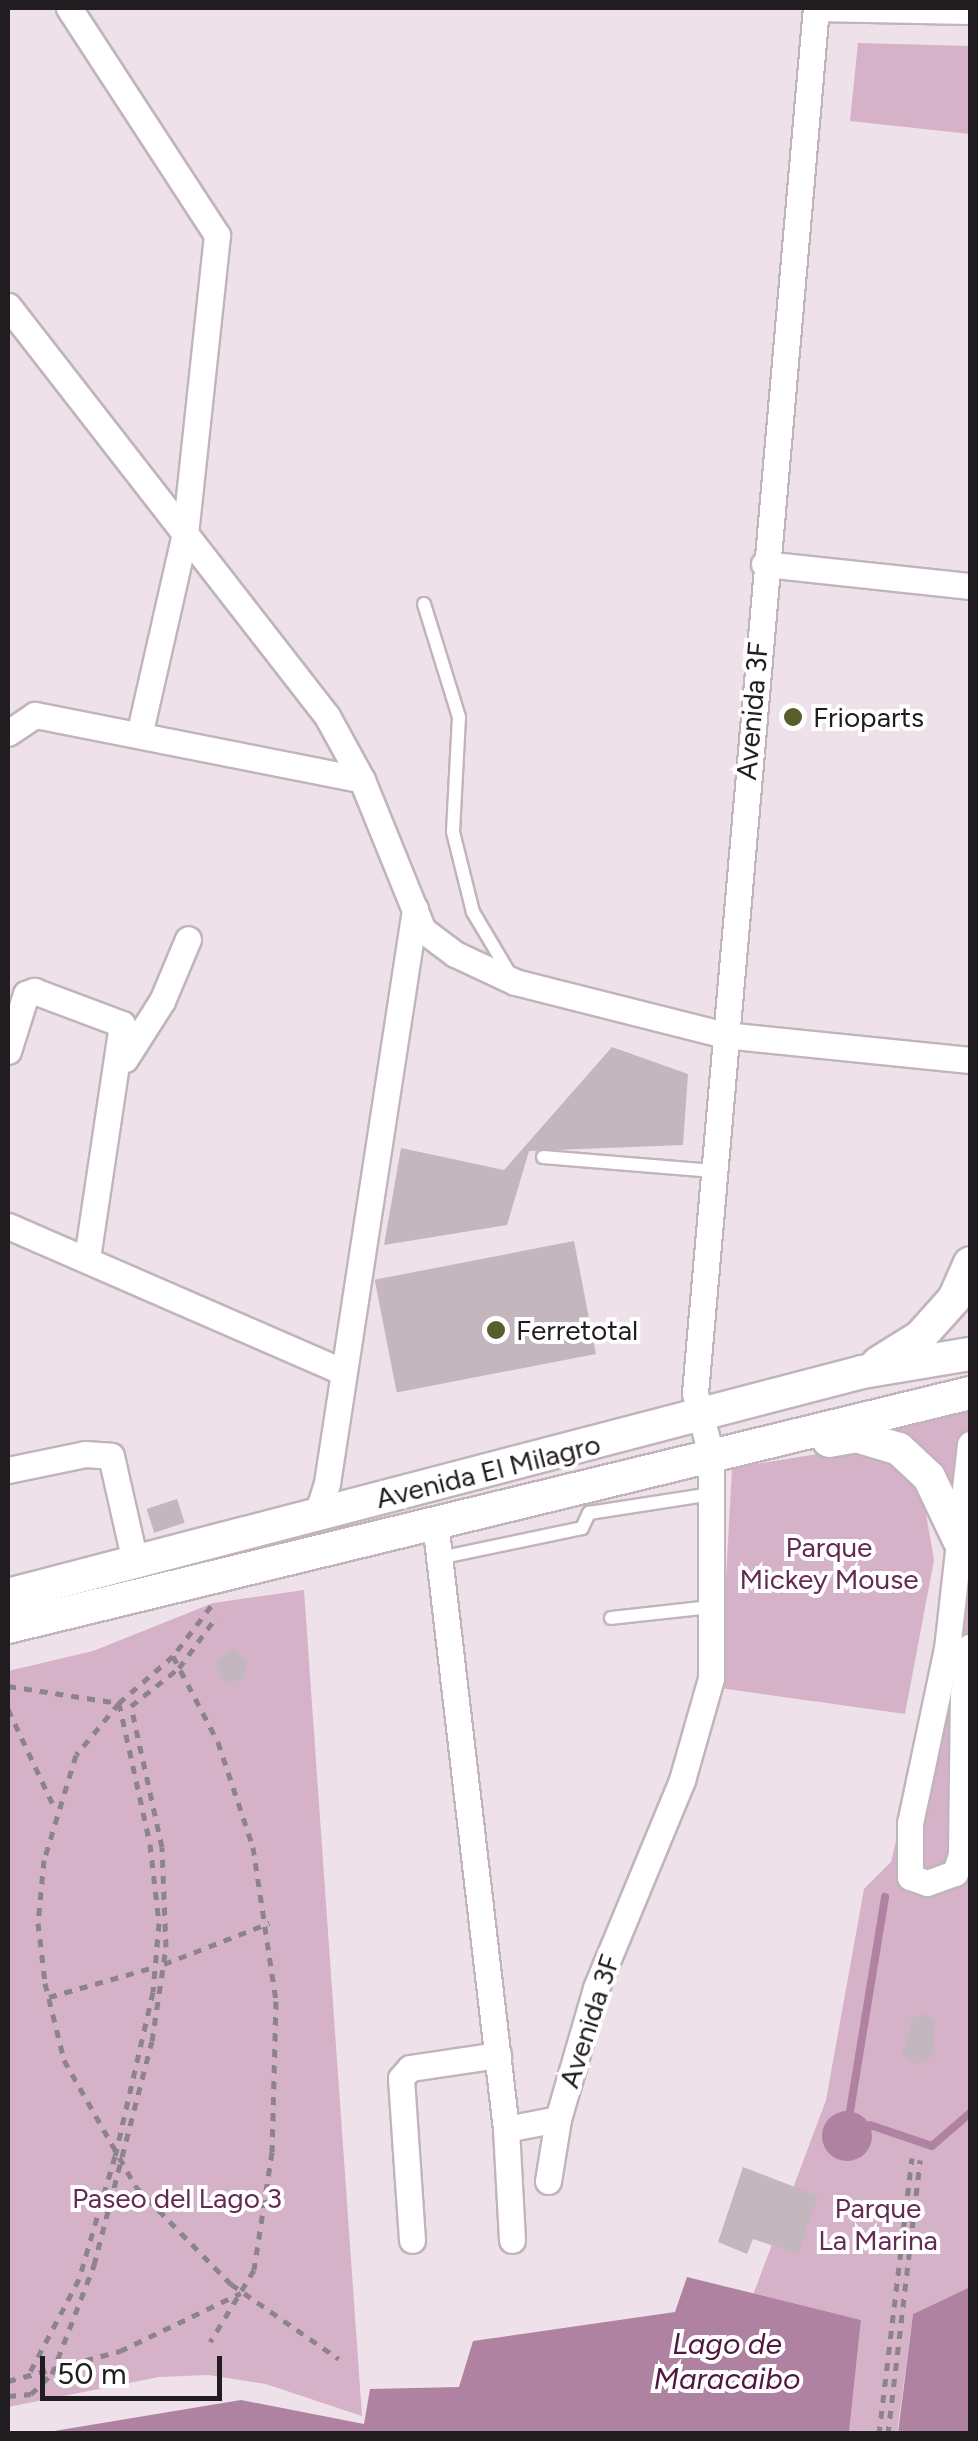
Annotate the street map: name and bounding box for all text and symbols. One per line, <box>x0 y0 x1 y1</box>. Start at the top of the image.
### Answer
street label: Avenida 3F <box>729 641 775 781</box>
place label: Frioparts <box>813 700 924 734</box>
marker: Frioparts <box>782 706 804 728</box>
place label: Ferretotal <box>516 1313 638 1347</box>
marker: Ferretotal <box>485 1319 507 1341</box>
street label: Avenida El Milagro <box>372 1427 604 1515</box>
park label: Parque Mickey Mouse <box>739 1530 919 1596</box>
street label: Avenida 3F <box>552 1950 626 2092</box>
park label: Paseo del Lago 3 <box>72 2181 282 2215</box>
park label: Parque La Marina <box>818 2191 938 2257</box>
water label: Lago de Maracaibo <box>654 2326 800 2396</box>
scale bar <box>45 2336 228 2398</box>
text: 50 m <box>57 2355 126 2392</box>

